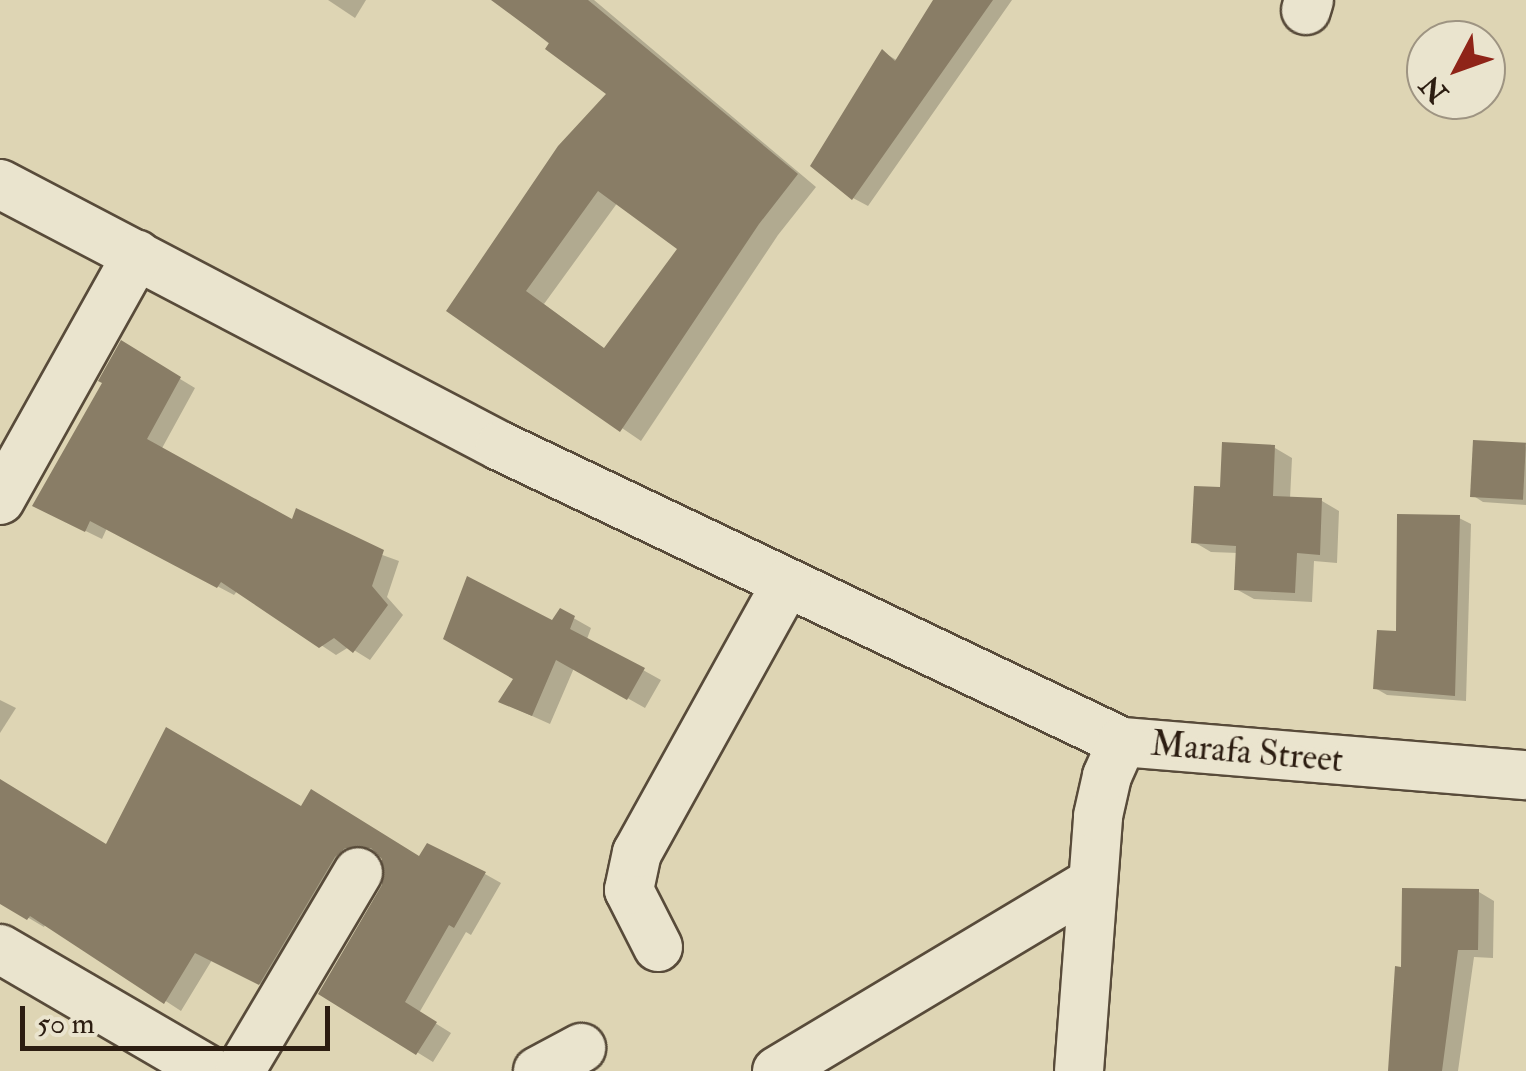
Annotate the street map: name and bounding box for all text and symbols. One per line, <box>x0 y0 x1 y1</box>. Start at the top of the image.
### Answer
north arrow <box>1406 20 1506 120</box>
text: N <box>1413 68 1456 110</box>
street label: Marafa Street <box>1149 723 1345 781</box>
scale bar <box>25 986 335 1048</box>
text: 50 m <box>37 1005 95 1042</box>

